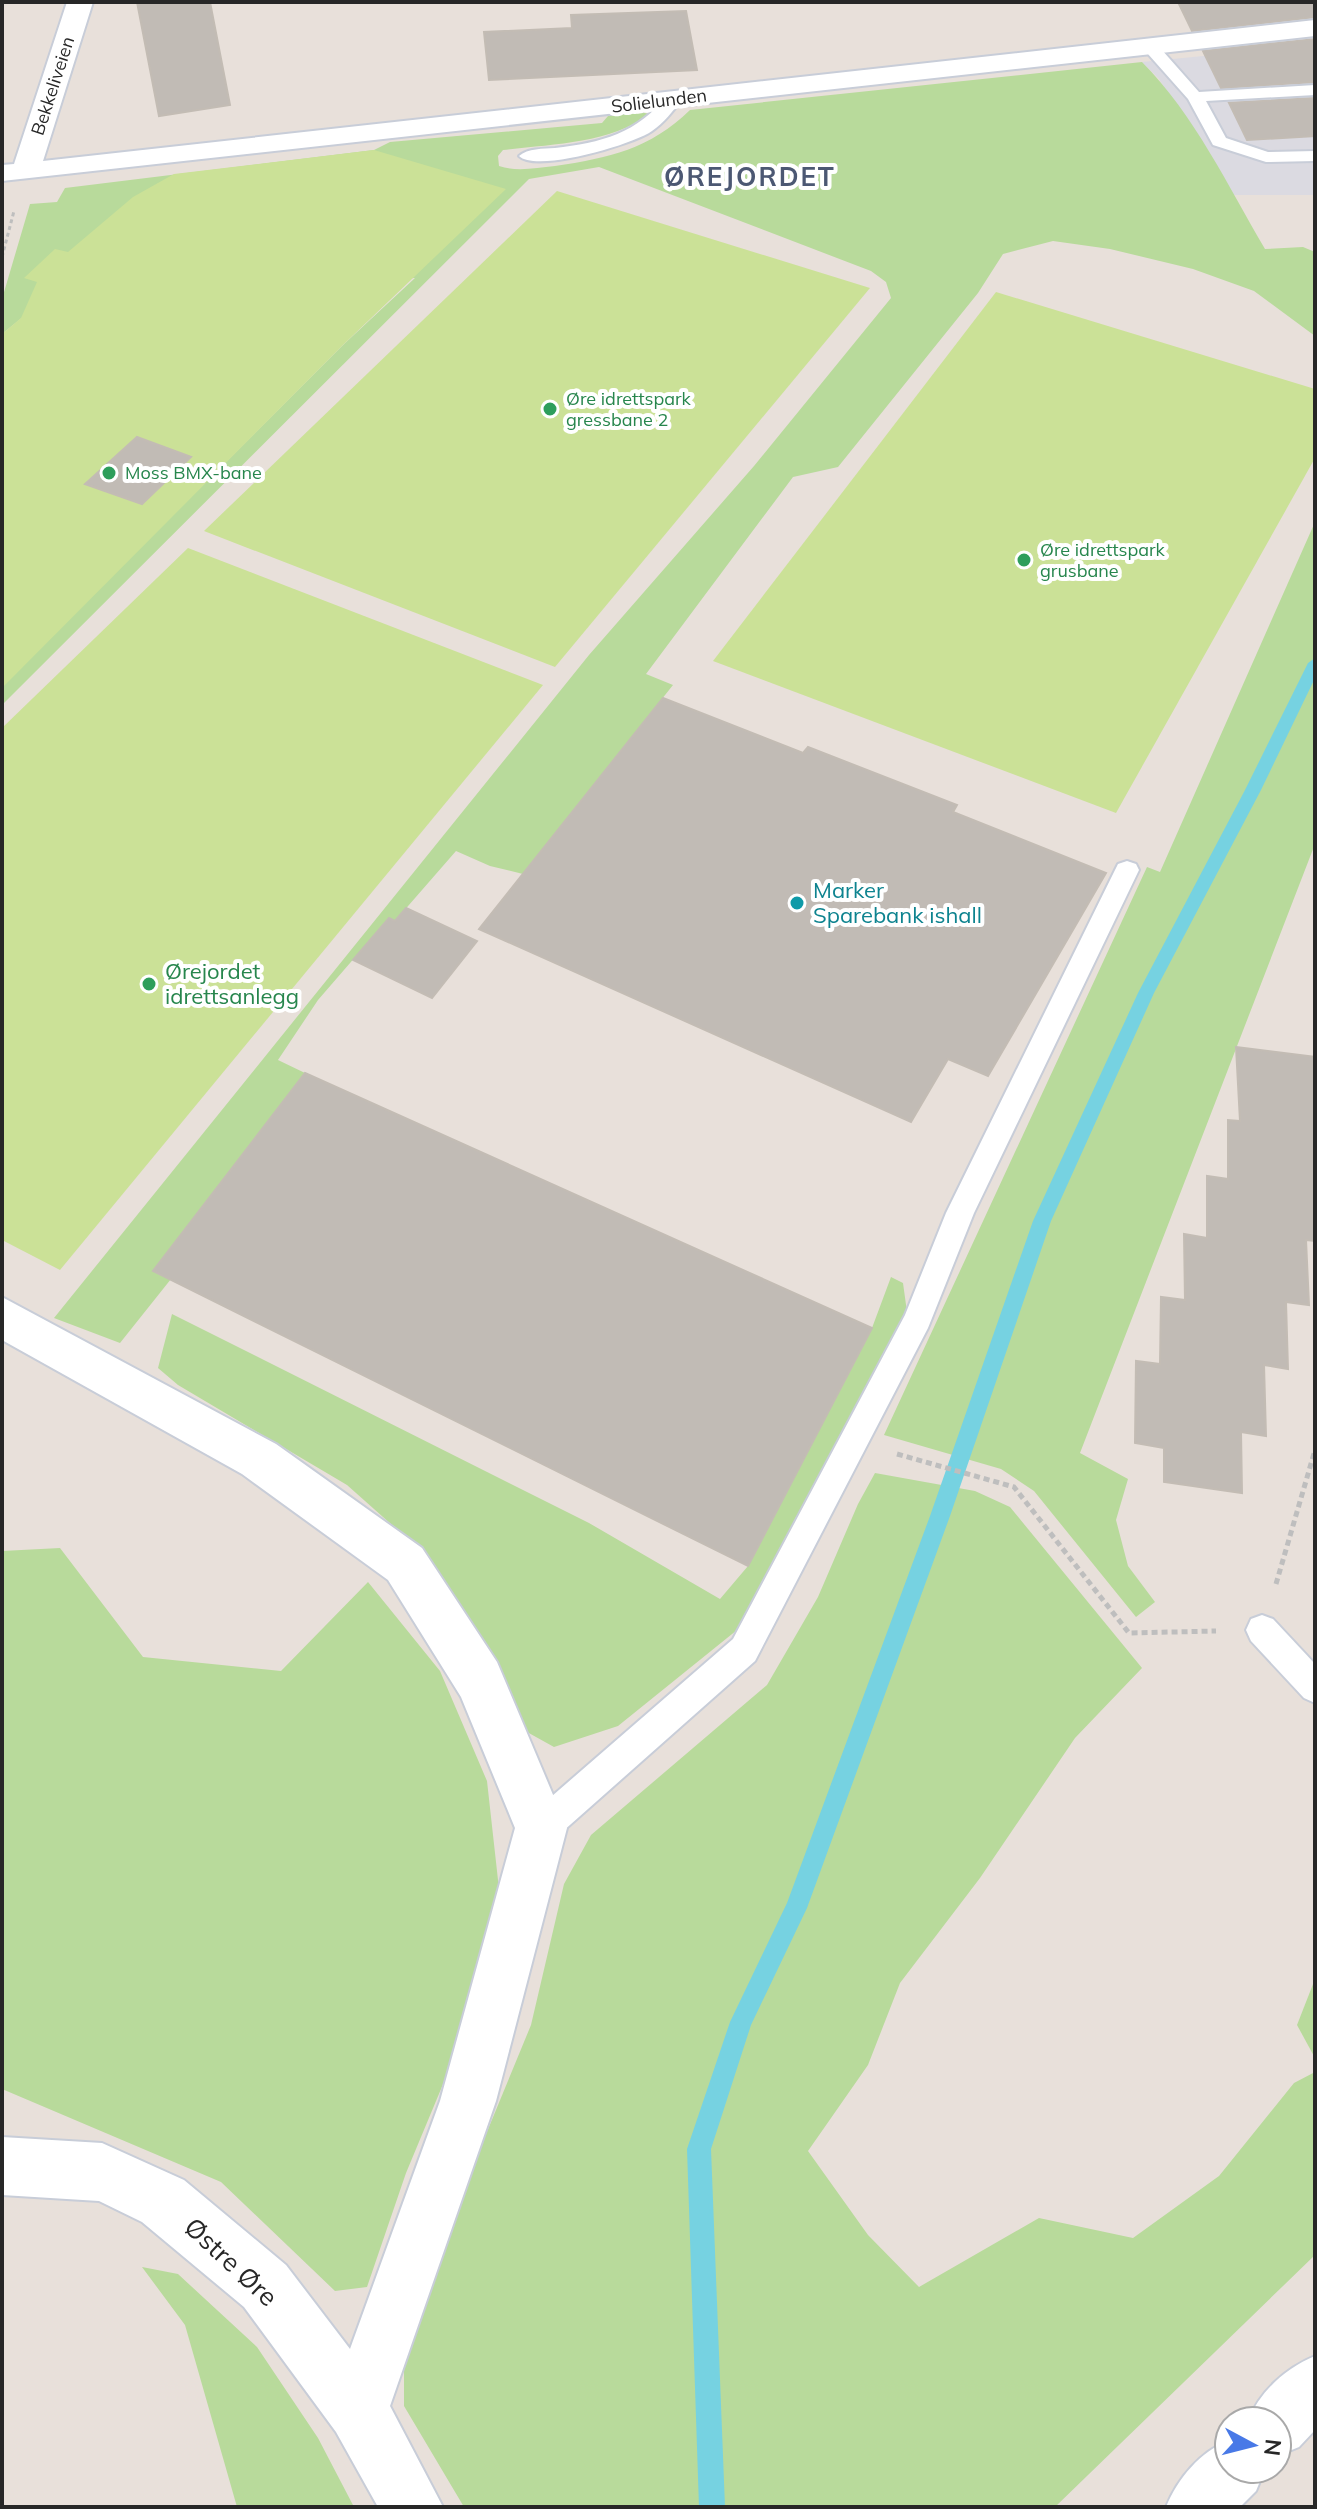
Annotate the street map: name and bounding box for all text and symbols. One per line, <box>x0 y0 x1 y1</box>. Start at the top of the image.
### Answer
street label: Bekkeliveien <box>26 34 79 138</box>
street label: Solielunden <box>610 83 708 118</box>
district label: ØREJORDET <box>664 160 836 193</box>
place label: Øre idrettspark gressbane 2 <box>566 387 692 431</box>
marker: Øre idrettspark gressbane 2 <box>541 400 559 418</box>
place label: Moss BMX-bane <box>125 461 262 484</box>
marker: Moss BMX-bane <box>100 464 118 482</box>
place label: Øre idrettspark grusbane <box>1040 538 1166 582</box>
marker: Øre idrettspark grusbane <box>1015 551 1033 569</box>
place label: Marker Sparebank ishall <box>813 876 982 929</box>
marker: Marker Sparebank ishall <box>788 894 806 912</box>
place label: Ørejordet idrettsanlegg <box>165 957 299 1010</box>
marker: Ørejordet idrettsanlegg <box>140 975 158 993</box>
street label: Østre Øre <box>178 2210 285 2313</box>
north arrow <box>1213 2405 1293 2485</box>
text: N <box>1258 2437 1288 2457</box>

